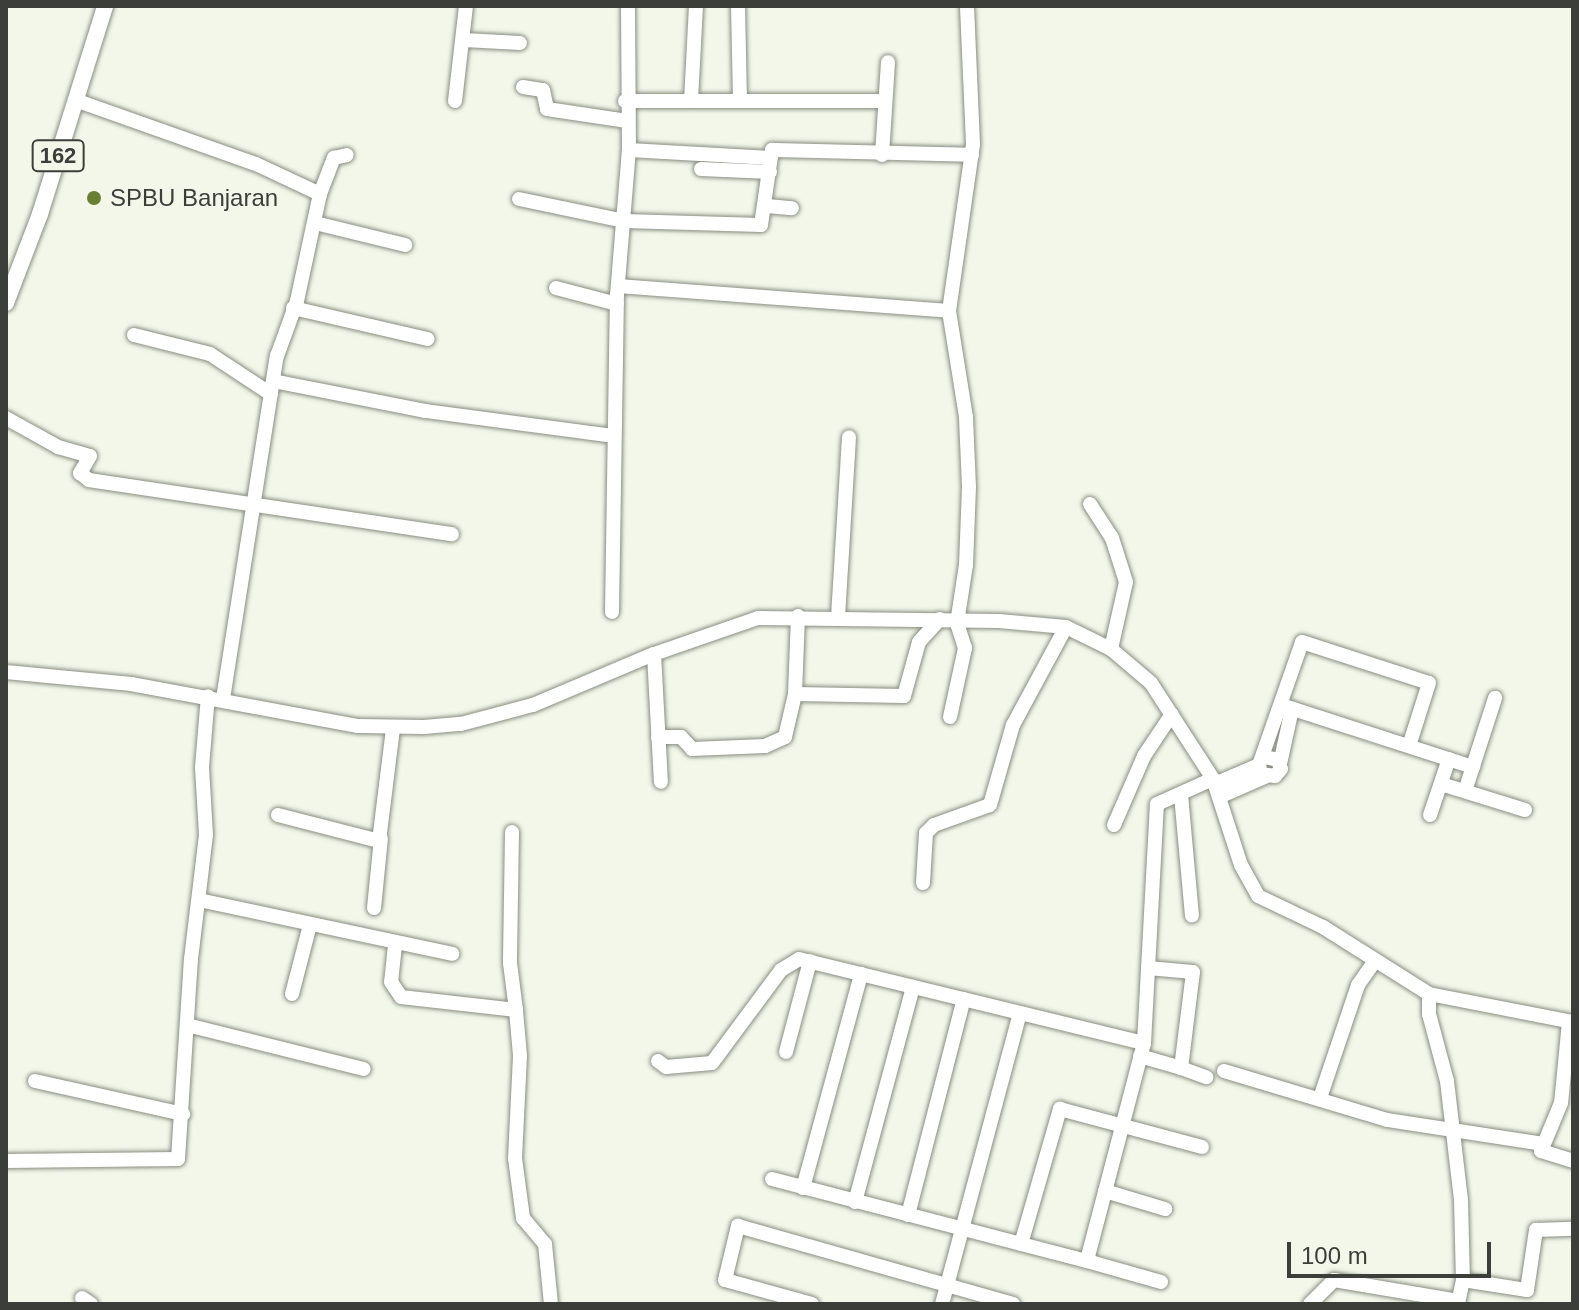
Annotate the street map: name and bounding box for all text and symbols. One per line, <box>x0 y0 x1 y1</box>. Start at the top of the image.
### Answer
road number: 162 <box>30 138 86 174</box>
place label: SPBU Banjaran <box>110 184 278 212</box>
marker: SPBU Banjaran <box>85 189 103 207</box>
scale bar <box>1291 1226 1495 1276</box>
text: 100 m <box>1301 1242 1368 1269</box>

